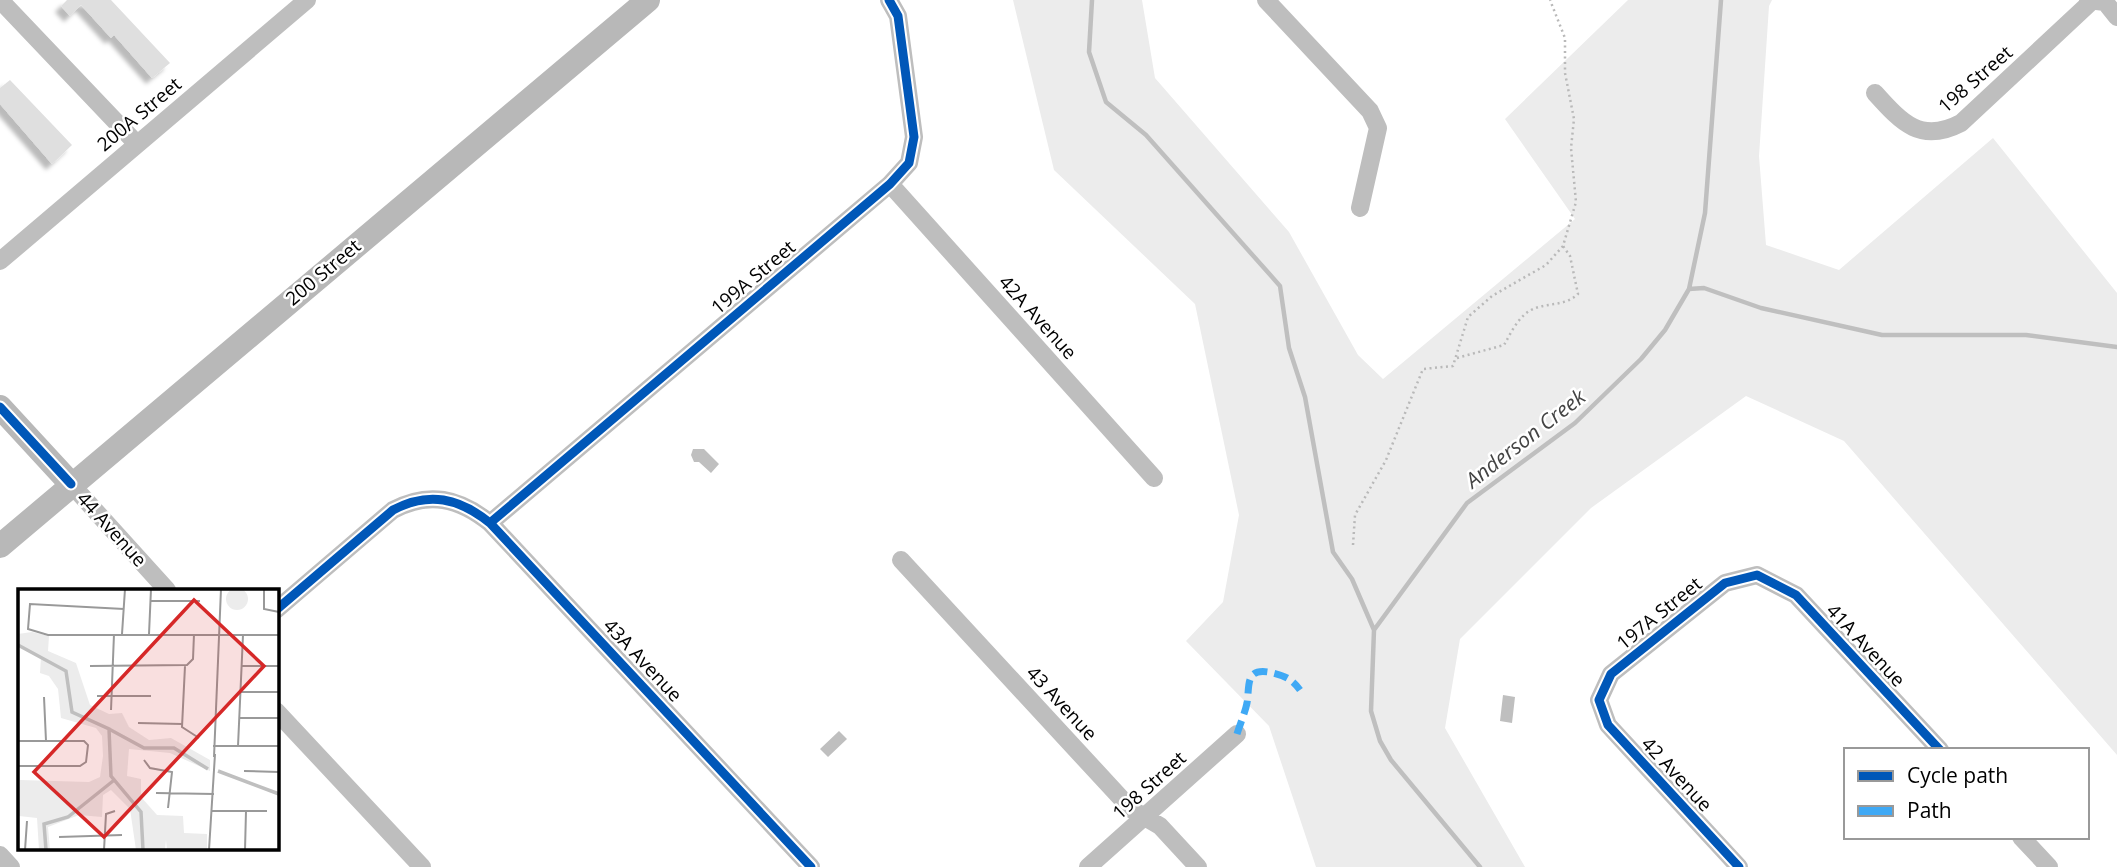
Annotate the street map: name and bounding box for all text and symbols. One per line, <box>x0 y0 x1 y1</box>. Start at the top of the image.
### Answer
street label: 198 Street <box>1932 39 2018 119</box>
street label: 200A Street <box>91 71 187 157</box>
street label: 200 Street <box>280 233 366 311</box>
street label: 199A Street <box>705 234 801 320</box>
street label: 42A Avenue <box>993 269 1083 365</box>
water label: Anderson Creek <box>1458 382 1591 495</box>
street label: 44 Avenue <box>71 486 153 572</box>
street label: 197A Street <box>1611 570 1707 655</box>
inset map <box>18 589 278 850</box>
street label: 41A Avenue <box>1821 598 1911 692</box>
street label: 43A Avenue <box>598 613 688 707</box>
street label: 43 Avenue <box>1021 660 1103 746</box>
street label: 42 Avenue <box>1636 731 1718 817</box>
street label: 198 Street <box>1107 745 1192 825</box>
legend <box>1844 748 2089 839</box>
text: Cycle path <box>1907 761 2008 789</box>
text: Path <box>1907 796 1952 824</box>

